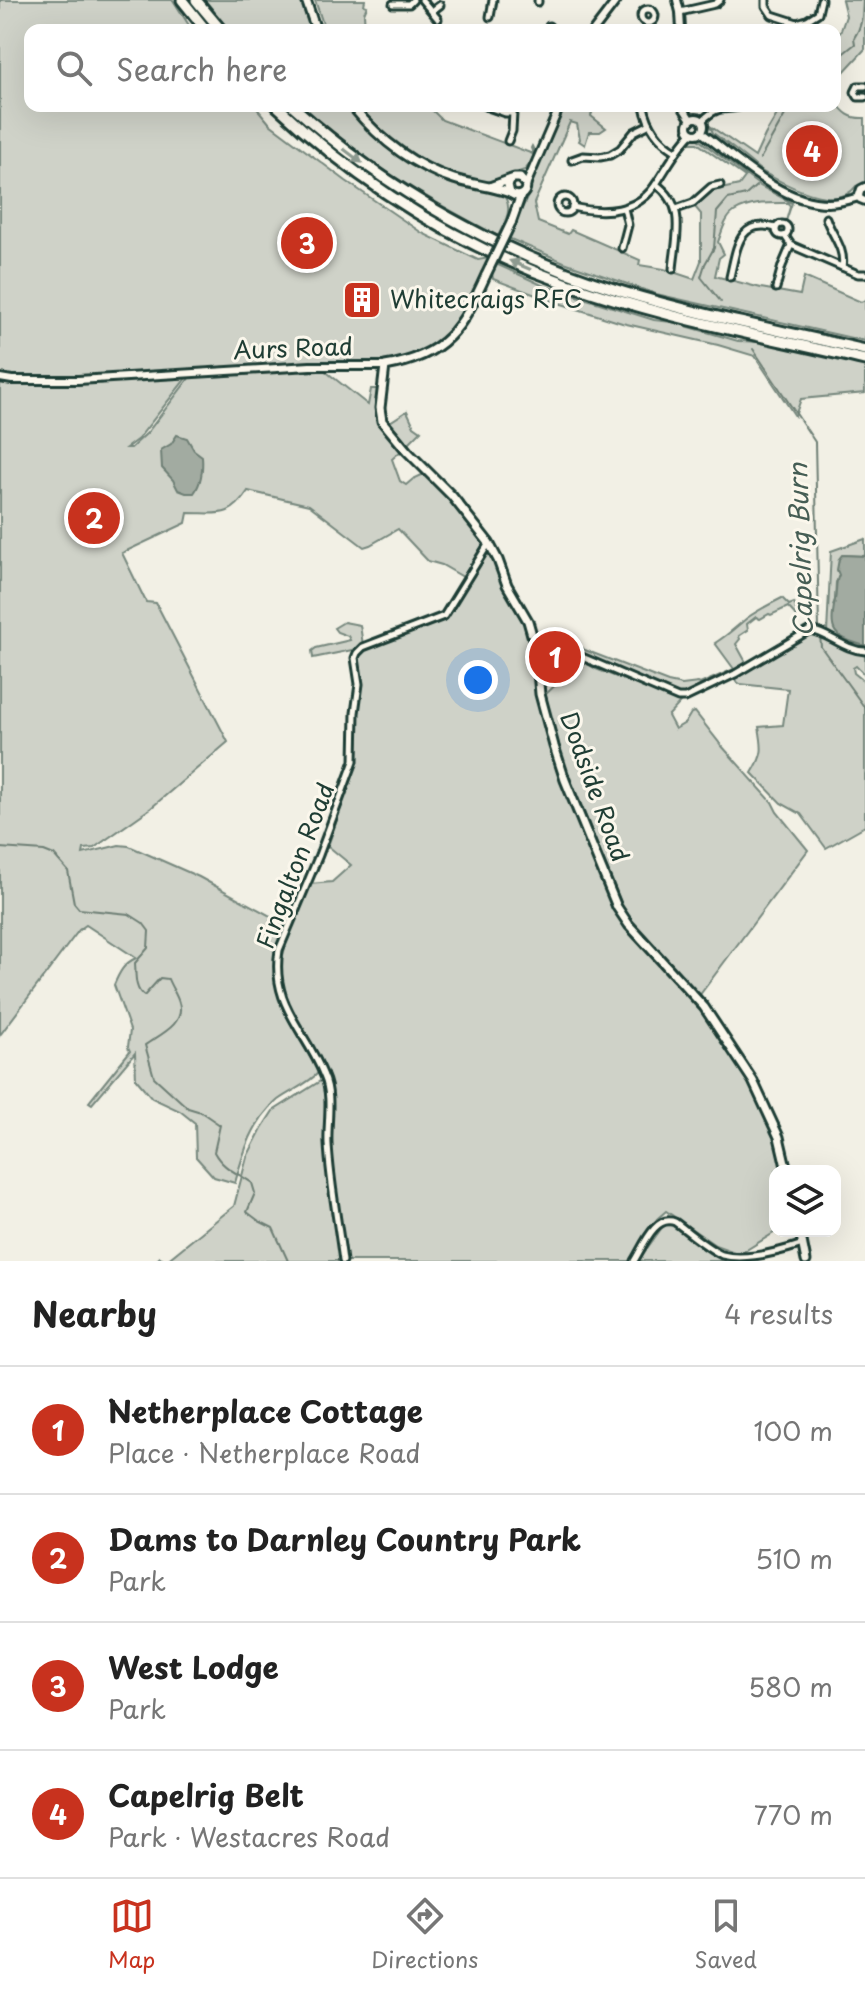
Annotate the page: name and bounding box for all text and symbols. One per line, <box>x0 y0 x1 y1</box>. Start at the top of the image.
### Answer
search box <box>24 24 841 112</box>
icon: search <box>52 46 96 90</box>
text: Search here <box>116 46 288 91</box>
pin: 4 <box>786 121 838 181</box>
one-way arrow <box>343 147 364 163</box>
pin: 3 <box>281 213 333 273</box>
one-way arrow <box>508 259 532 272</box>
building icon: Whitecraigs RFC <box>341 279 383 321</box>
place label: Whitecraigs RFC <box>390 280 582 316</box>
street label: Aurs Road <box>232 327 353 367</box>
water label: Capelrig Burn <box>777 461 822 638</box>
pin: 2 <box>68 488 120 548</box>
pin: 1 <box>529 627 581 687</box>
your location <box>458 660 498 700</box>
street label: Dodside Road <box>552 706 640 866</box>
street label: Fingalton Road <box>246 777 342 954</box>
map controls <box>769 1165 841 1237</box>
button: layers <box>769 1165 841 1237</box>
text: Nearby <box>32 1287 157 1339</box>
text: 4 results <box>724 1294 833 1333</box>
text: Netherplace Cottage <box>108 1388 423 1433</box>
text: 1 <box>52 1411 64 1450</box>
text: 100 m <box>753 1411 833 1450</box>
text: Place · Netherplace Road <box>108 1433 421 1472</box>
text: Dams to Darnley Country Park <box>108 1516 581 1561</box>
text: 2 <box>49 1539 67 1578</box>
text: 510 m <box>755 1539 833 1578</box>
text: Park <box>108 1561 166 1600</box>
text: West Lodge <box>108 1644 279 1689</box>
text: 3 <box>49 1667 67 1706</box>
text: 580 m <box>748 1667 833 1706</box>
text: Park <box>108 1689 166 1728</box>
text: Capelrig Belt <box>108 1772 304 1817</box>
text: 4 <box>49 1795 67 1834</box>
text: 770 m <box>754 1795 833 1834</box>
text: Park · Westacres Road <box>108 1817 390 1856</box>
tab: Map <box>108 1894 155 1975</box>
tab: Directions <box>371 1894 478 1975</box>
tab: Saved <box>694 1894 757 1975</box>

